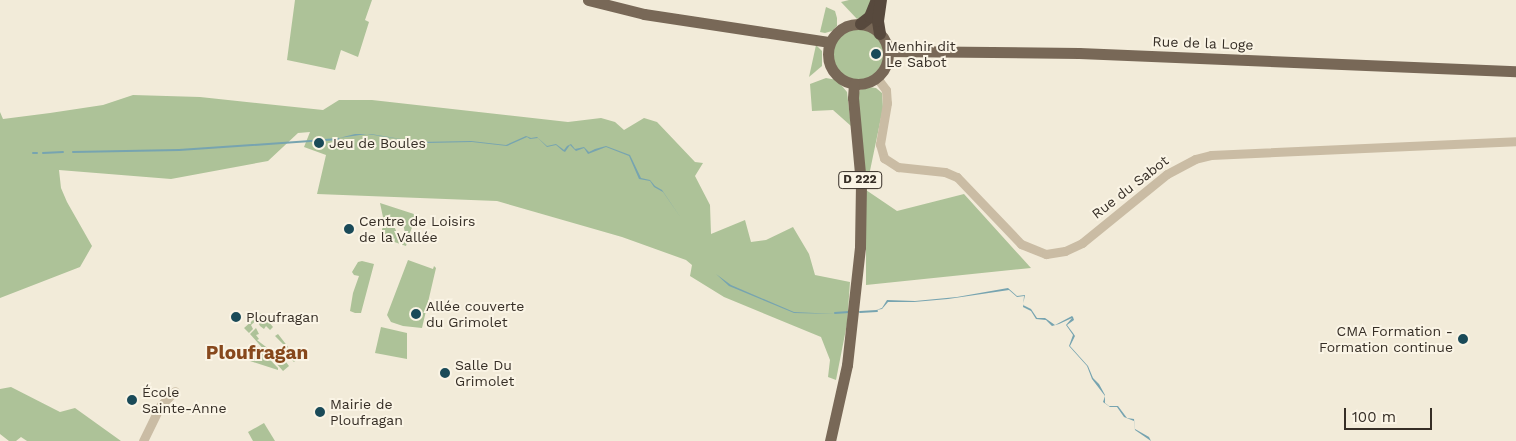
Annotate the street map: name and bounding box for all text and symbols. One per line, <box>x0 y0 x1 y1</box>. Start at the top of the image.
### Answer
street label: Rue de la Loge <box>1152 33 1254 53</box>
place label: Menhir dit Le Sabot <box>886 38 956 70</box>
marker: Menhir dit Le Sabot <box>870 48 882 60</box>
place label: Jeu de Boules <box>329 135 426 151</box>
marker: Jeu de Boules <box>313 137 325 149</box>
street label: Rue du Sabot <box>1088 152 1172 222</box>
road number: D 222 <box>838 170 882 190</box>
place label: Centre de Loisirs de la Vallée <box>359 213 475 246</box>
marker: Centre de Loisirs de la Vallée <box>343 223 355 235</box>
place label: Allée couverte du Grimolet <box>426 298 524 331</box>
marker: Allée couverte du Grimolet <box>410 308 422 320</box>
place label: Ploufragan <box>246 309 319 325</box>
marker: Ploufragan <box>230 311 242 323</box>
place label: CMA Formation - Formation continue <box>1319 323 1453 356</box>
marker: CMA Formation - Formation continue <box>1457 333 1469 345</box>
district label: Ploufragan <box>206 342 308 364</box>
place label: Salle Du Grimolet <box>455 357 514 390</box>
marker: Salle Du Grimolet <box>439 367 451 379</box>
place label: École Sainte-Anne <box>142 384 226 417</box>
marker: École Sainte-Anne <box>126 394 138 406</box>
place label: Mairie de Ploufragan <box>330 396 403 428</box>
scale bar <box>1346 398 1434 430</box>
marker: Mairie de Ploufragan <box>314 406 326 418</box>
text: 100 m <box>1352 408 1396 426</box>

